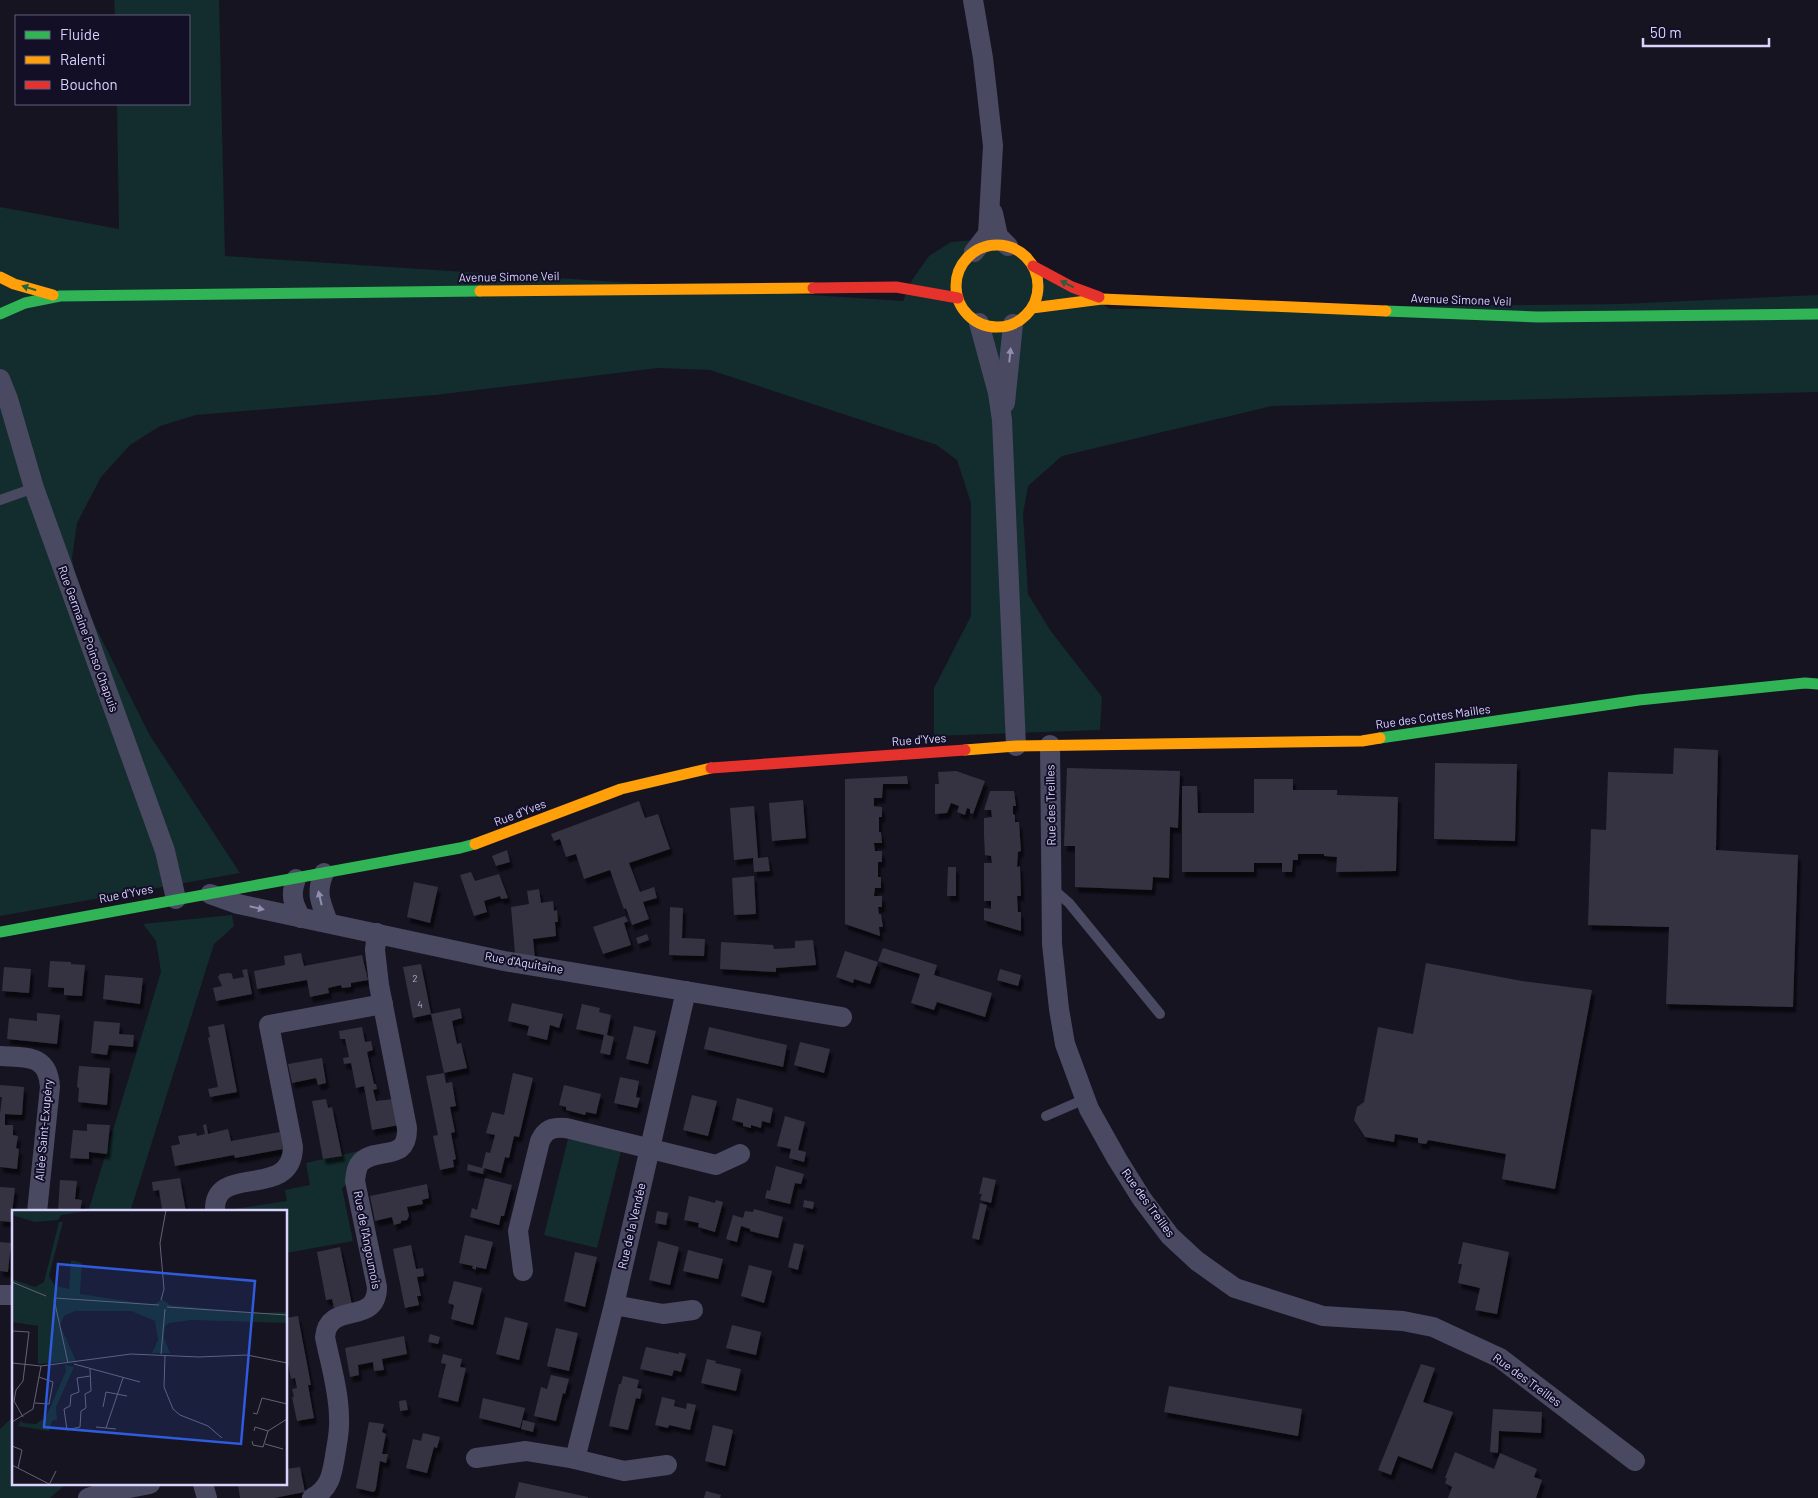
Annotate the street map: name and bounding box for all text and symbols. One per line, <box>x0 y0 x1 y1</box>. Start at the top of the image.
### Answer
legend <box>15 15 190 105</box>
scale bar <box>1643 15 1769 47</box>
text: 50 m <box>1650 23 1682 41</box>
text: Fluide <box>60 25 100 43</box>
text: Ralenti <box>60 50 106 68</box>
text: Bouchon <box>60 75 118 93</box>
street label: Avenue Simone Veil <box>458 268 560 284</box>
one-way arrow <box>1060 280 1074 288</box>
one-way arrow <box>22 284 37 292</box>
street label: Avenue Simone Veil <box>1410 290 1512 308</box>
one-way arrow <box>1006 346 1014 362</box>
street label: Rue Germaine Poinso Chapuis <box>56 564 122 714</box>
street label: Rue des Cottes Mailles <box>1375 701 1491 731</box>
street label: Rue d'Yves <box>891 730 947 748</box>
street label: Rue des Treilles <box>1042 764 1058 846</box>
street label: Rue d'Yves <box>492 796 548 828</box>
street label: Rue d'Yves <box>98 881 154 905</box>
one-way arrow <box>316 890 324 905</box>
one-way arrow <box>249 904 264 912</box>
street label: Rue d'Aquitaine <box>484 948 565 976</box>
house number: 2 <box>412 972 418 984</box>
house number: 4 <box>417 998 423 1010</box>
street label: Allée Saint-Exupéry <box>32 1078 54 1181</box>
street label: Rue des Treilles <box>1119 1165 1178 1240</box>
street label: Rue de la Vendée <box>614 1181 648 1270</box>
street label: Rue de l'Angoumois <box>352 1189 384 1290</box>
inset map <box>12 1210 288 1486</box>
street label: Rue des Treilles <box>1491 1350 1565 1409</box>

